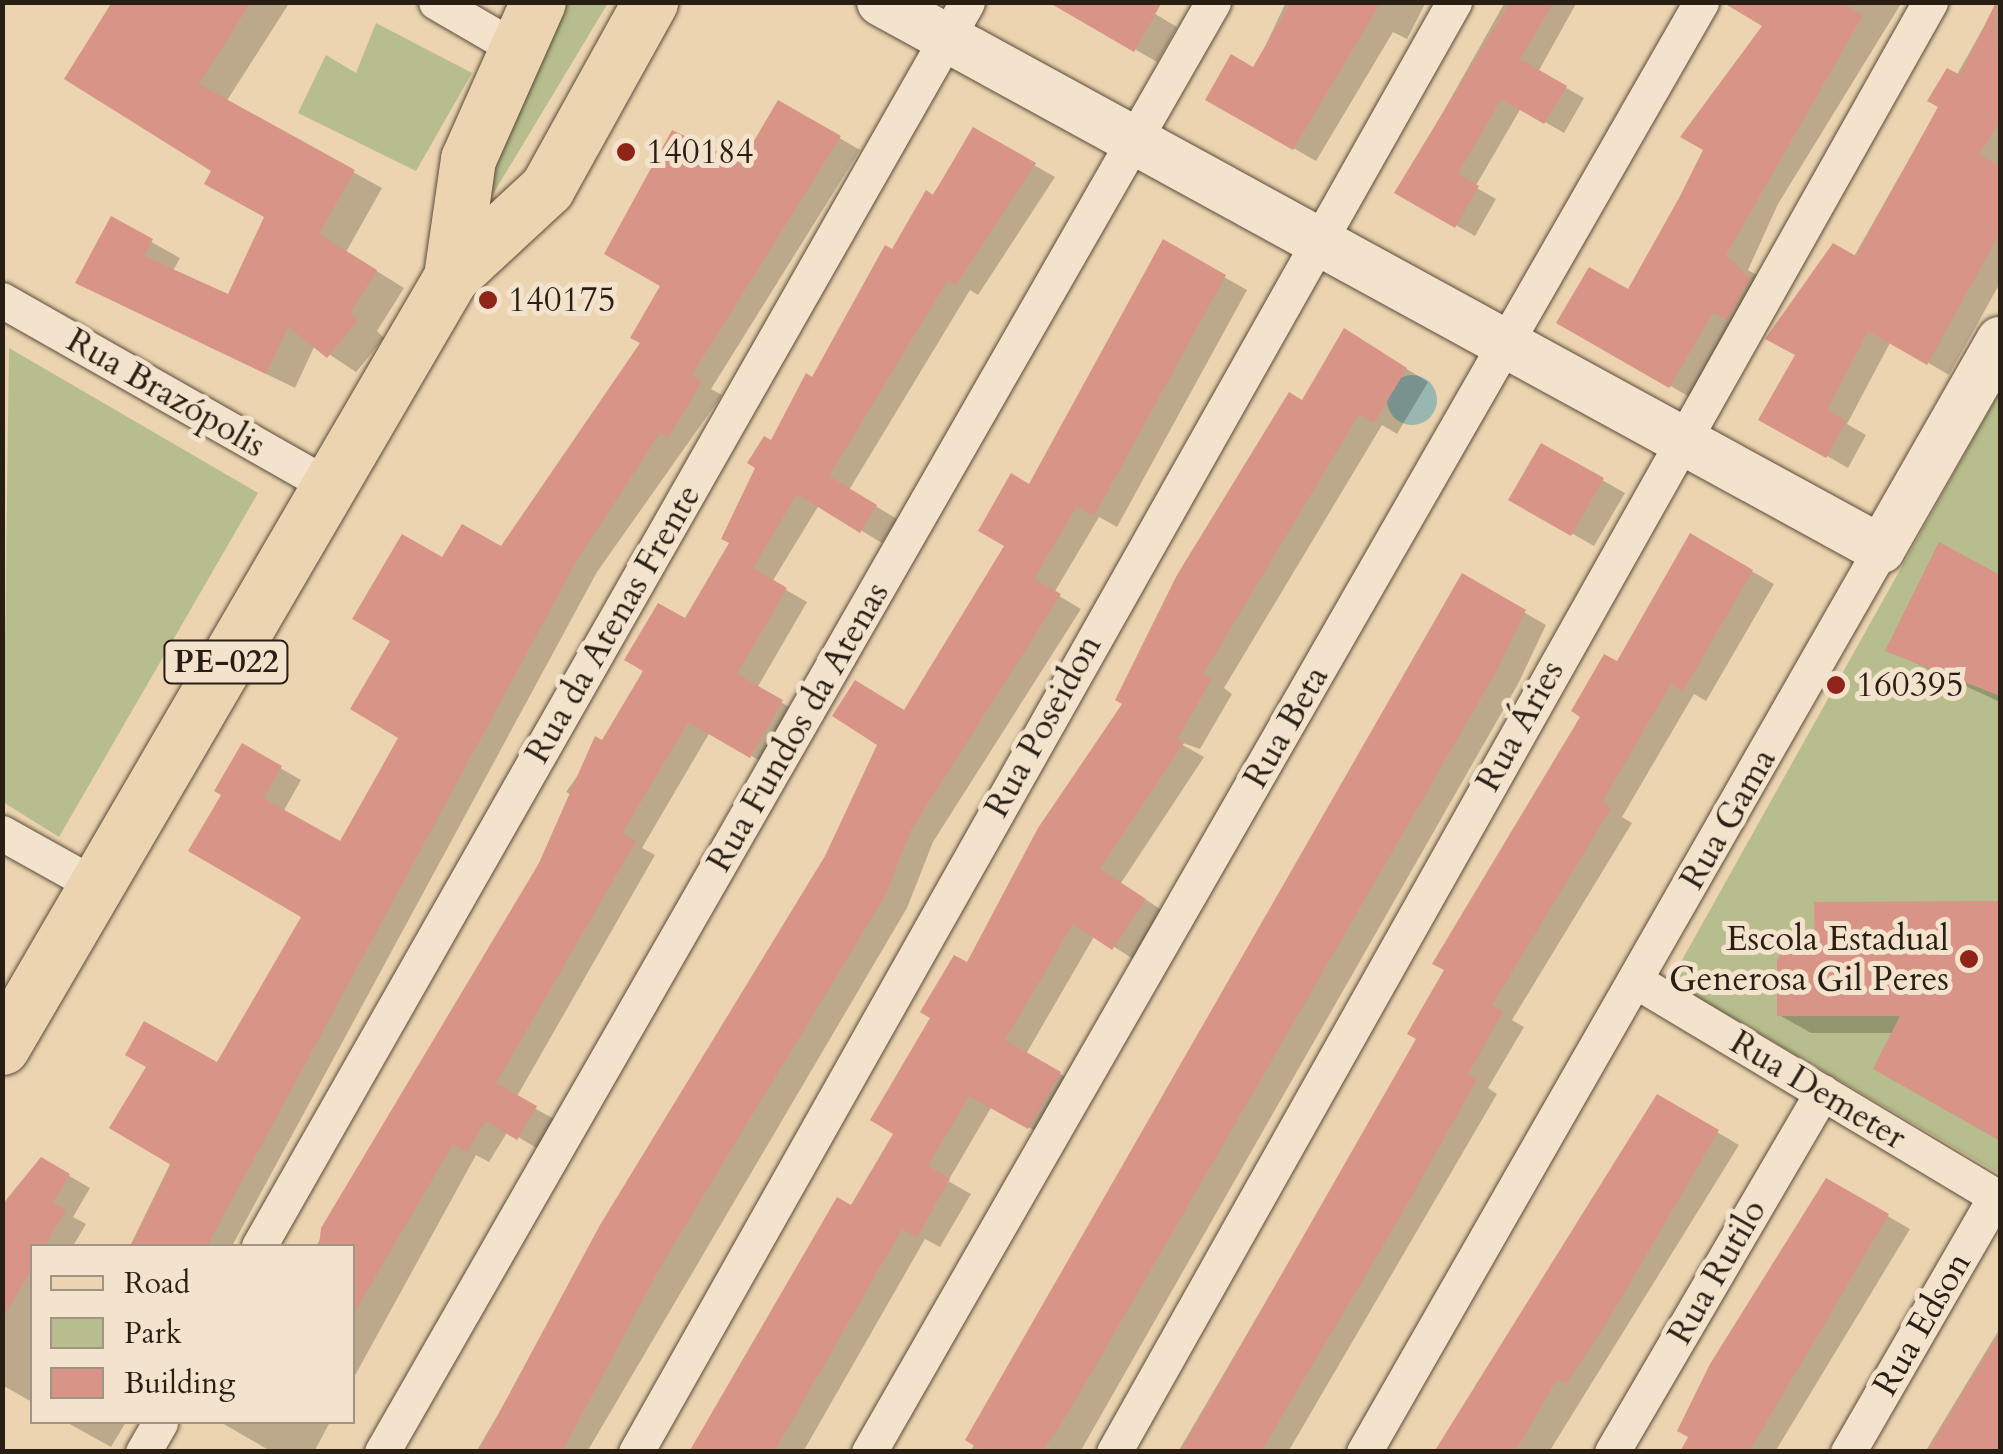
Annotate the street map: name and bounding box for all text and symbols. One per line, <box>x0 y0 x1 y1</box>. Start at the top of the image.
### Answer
place label: 140184 <box>646 131 754 173</box>
marker: 140184 <box>615 141 637 163</box>
place label: 140175 <box>508 279 616 321</box>
marker: 140175 <box>477 289 499 311</box>
street label: Rua Brazópolis <box>59 319 273 467</box>
street label: Rua da Atenas Frente <box>516 477 710 771</box>
street label: Rua Fundos da Atenas <box>698 575 898 879</box>
street label: Rua Poseidon <box>976 627 1110 825</box>
road number: PE-022 <box>161 635 291 689</box>
street label: Rua Áries <box>1467 653 1573 799</box>
street label: Rua Beta <box>1234 659 1338 795</box>
place label: 160395 <box>1856 664 1964 706</box>
marker: 160395 <box>1825 674 1847 696</box>
street label: Rua Gama <box>1671 741 1785 897</box>
place label: Escola Estadual Generosa Gil Peres <box>1669 918 1949 1000</box>
marker: Escola Estadual Generosa Gil Peres <box>1958 948 1980 970</box>
street label: Rua Demeter <box>1723 1021 1913 1159</box>
street label: Rua Rutilo <box>1659 1192 1775 1352</box>
legend <box>30 1244 355 1424</box>
street label: Rua Edson <box>1864 1245 1980 1403</box>
text: Road <box>124 1263 190 1304</box>
text: Park <box>124 1313 182 1354</box>
text: Building <box>124 1363 235 1404</box>

